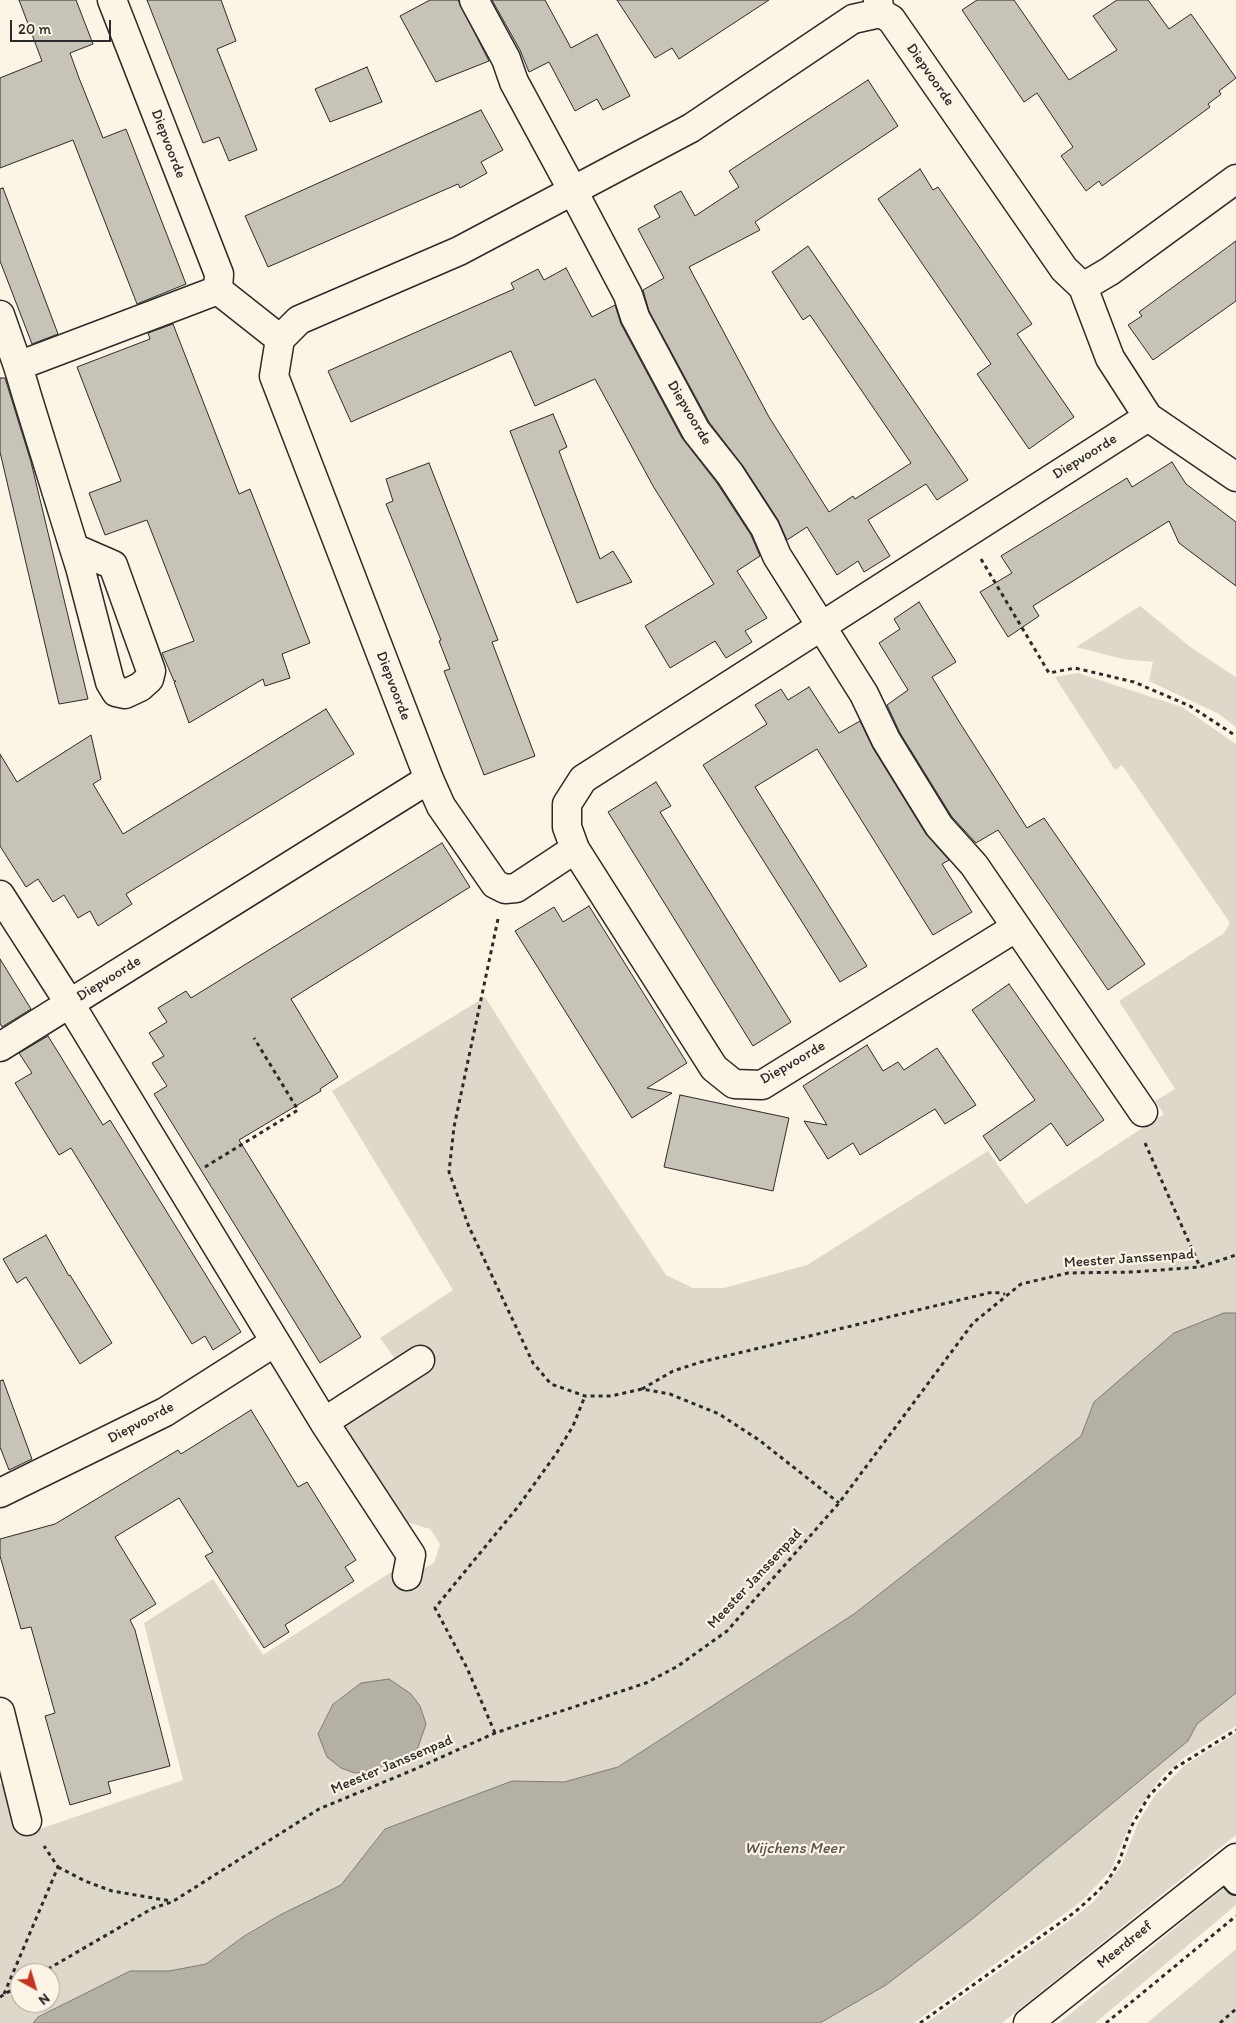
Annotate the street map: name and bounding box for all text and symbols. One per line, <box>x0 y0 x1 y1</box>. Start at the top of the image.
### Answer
scale bar <box>12 10 114 42</box>
text: 20 m <box>18 20 51 38</box>
street label: Diepvoorde <box>902 40 958 110</box>
street label: Diepvoorde <box>147 107 189 181</box>
street label: Diepvoorde <box>663 377 715 449</box>
street label: Diepvoorde <box>1050 430 1120 484</box>
street label: Diepvoorde <box>372 649 414 723</box>
street label: Diepvoorde <box>74 952 144 1006</box>
street label: Diepvoorde <box>757 1037 829 1089</box>
street label: Meester Janssenpad <box>1063 1245 1195 1273</box>
street label: Diepvoorde <box>105 1398 177 1448</box>
street label: Meester Janssenpad <box>704 1525 806 1633</box>
street label: Meester Janssenpad <box>328 1731 456 1799</box>
water label: Wijchens Meer <box>744 1839 844 1859</box>
street label: Meerdreef <box>1094 1917 1156 1973</box>
north arrow <box>10 1963 60 2013</box>
text: N <box>35 1990 53 2009</box>

